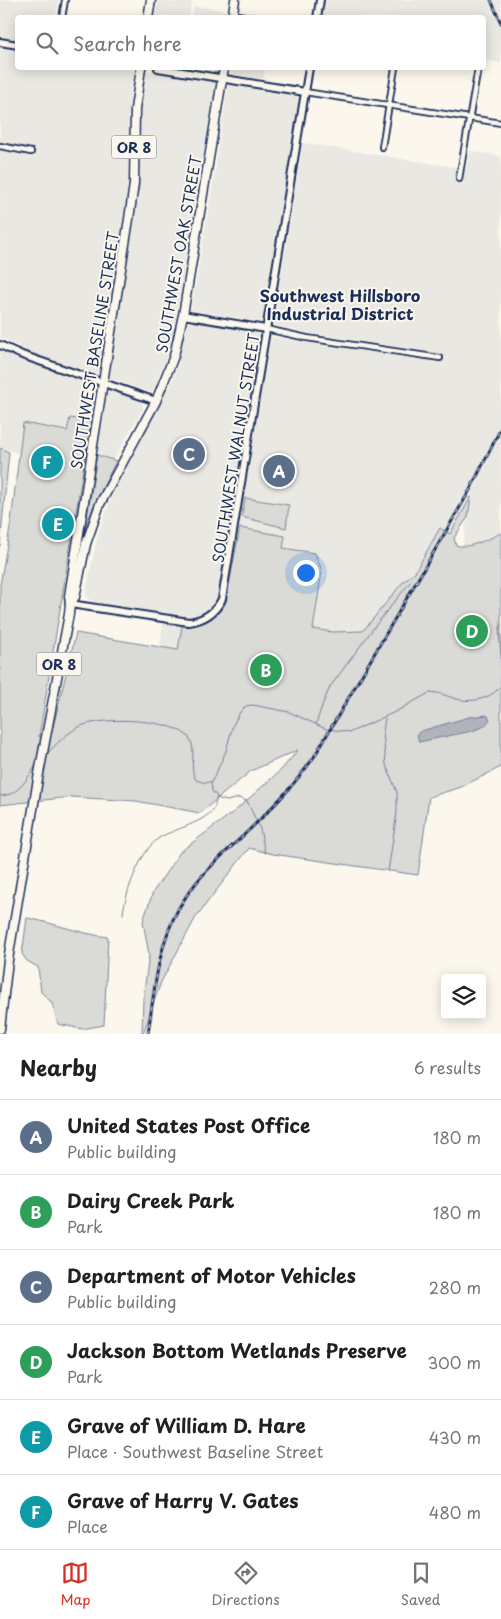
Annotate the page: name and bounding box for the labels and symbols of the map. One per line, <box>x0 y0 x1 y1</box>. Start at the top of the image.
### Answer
road number: OR 8 <box>112 136 156 158</box>
street label: SOUTHWEST OAK STREET <box>149 153 207 355</box>
street label: SOUTHWEST BASELINE STREET <box>64 229 124 470</box>
district label: Southwest Hillsboro Industrial District <box>260 283 421 325</box>
street label: SOUTHWEST WALNUT STREET <box>206 331 265 564</box>
pin: C <box>173 435 205 473</box>
pin: F <box>31 443 63 481</box>
pin: A <box>263 452 295 490</box>
pin: E <box>42 505 74 543</box>
your location <box>293 560 319 586</box>
pin: D <box>456 612 488 650</box>
pin: B <box>250 651 282 689</box>
road number: OR 8 <box>36 652 82 676</box>

